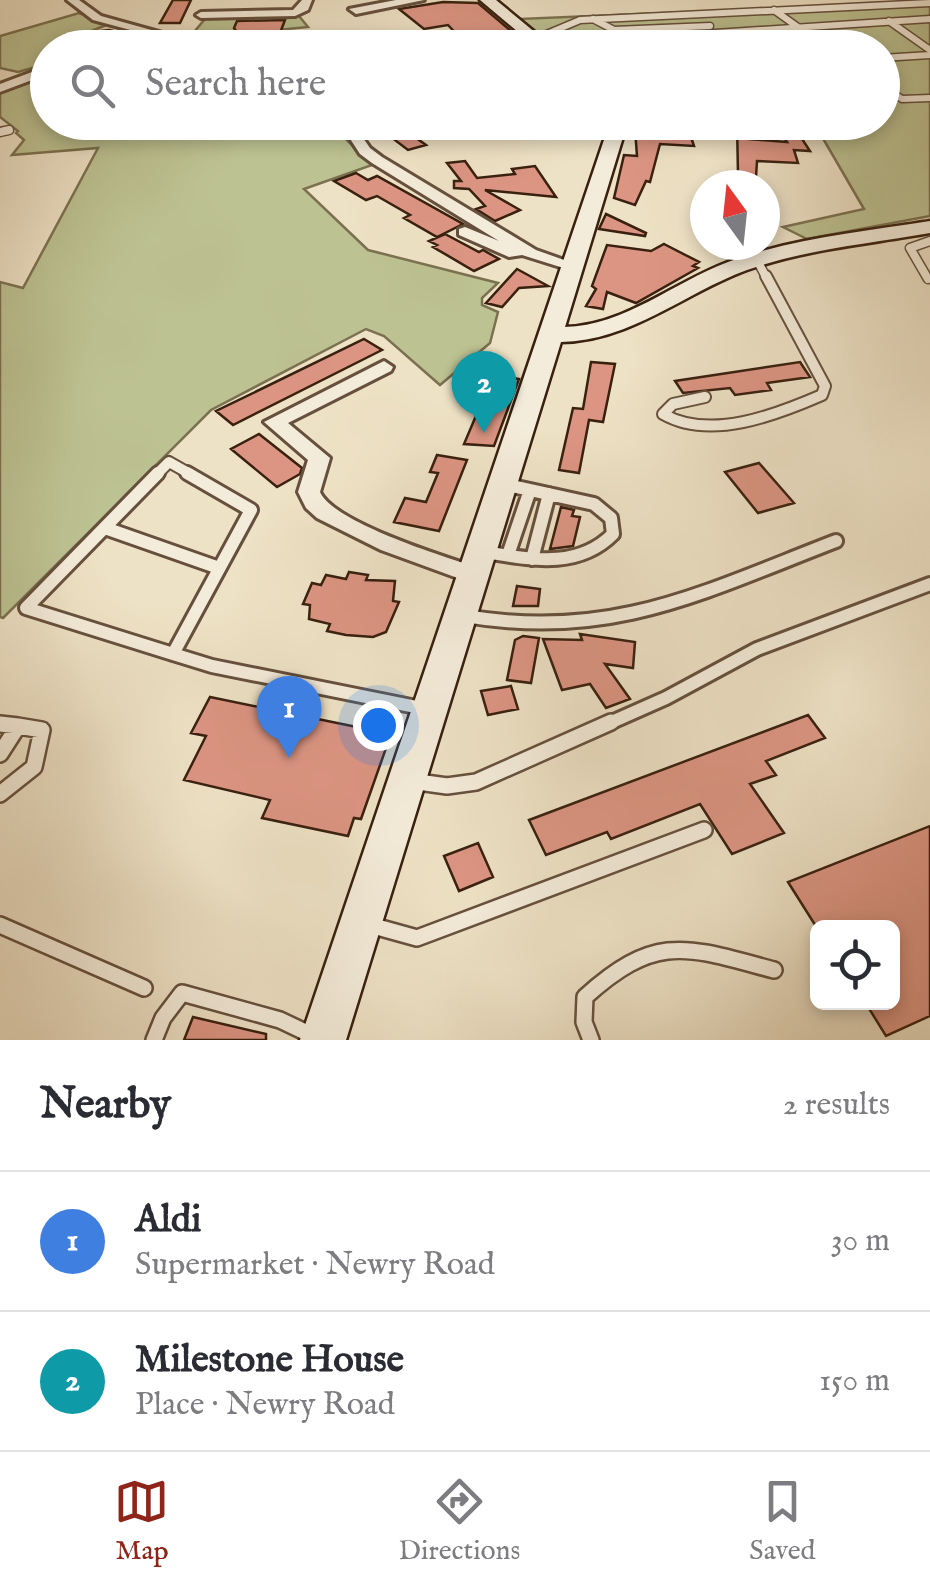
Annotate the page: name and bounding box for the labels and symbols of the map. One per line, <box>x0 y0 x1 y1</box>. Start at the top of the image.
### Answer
north arrow <box>690 170 780 260</box>
pin: 2 <box>452 350 516 433</box>
pin: 1 <box>256 676 322 758</box>
your location <box>353 700 404 751</box>

